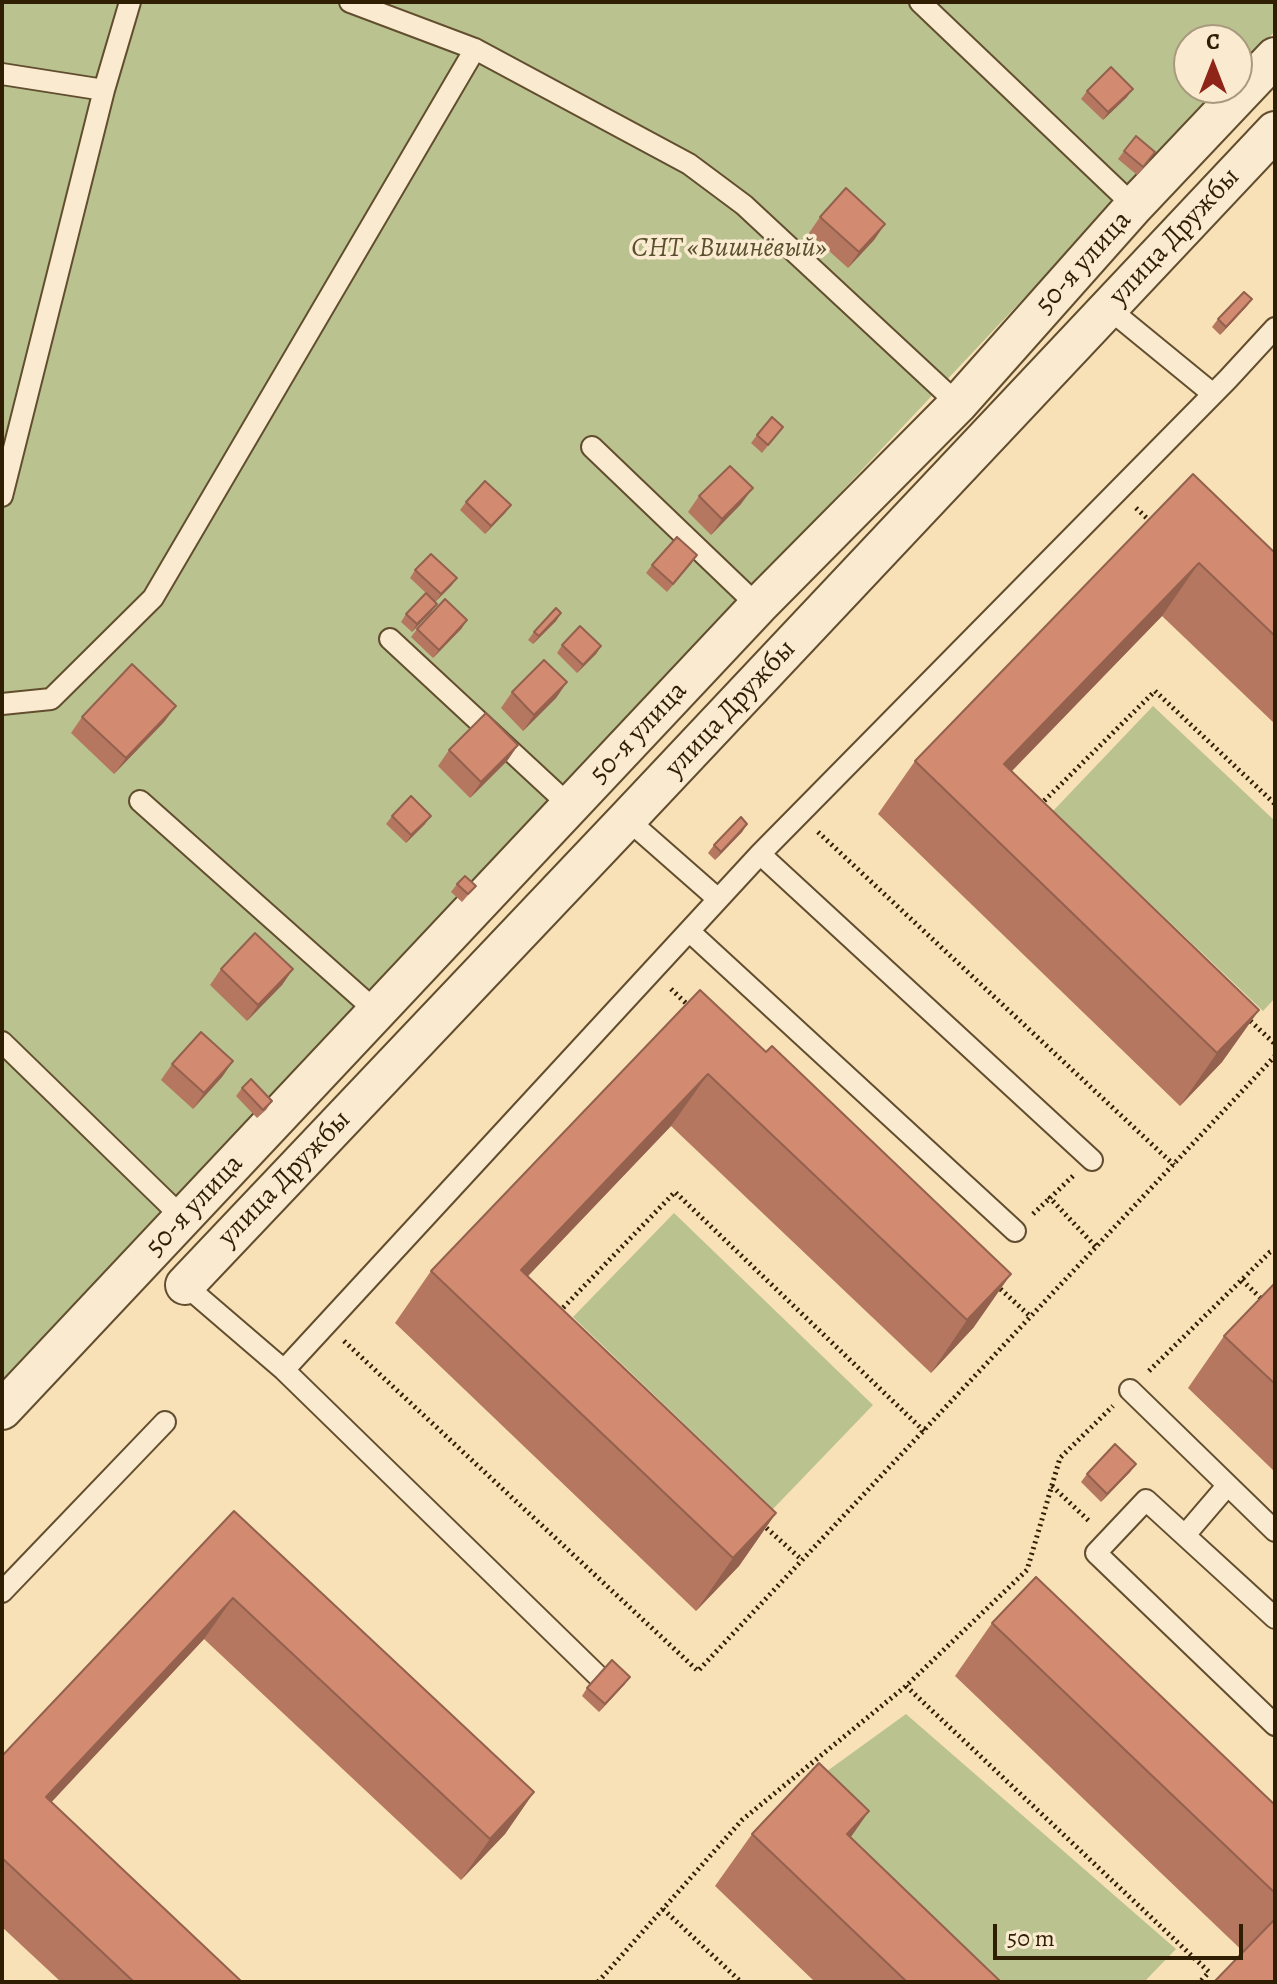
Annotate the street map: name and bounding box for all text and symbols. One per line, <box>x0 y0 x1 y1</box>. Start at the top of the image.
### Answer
north arrow <box>1173 24 1253 104</box>
text: С <box>1206 27 1220 57</box>
street label: улица Дружбы <box>1103 161 1247 313</box>
street label: 50-я улица <box>1029 204 1139 322</box>
park label: СНТ «Вишнёвый» <box>631 232 827 266</box>
street label: улица Дружбы <box>659 633 803 785</box>
street label: 50-я улица <box>583 675 695 791</box>
street label: улица Дружбы <box>212 1104 358 1254</box>
street label: 50-я улица <box>139 1148 251 1264</box>
scale bar <box>997 1908 1247 1958</box>
text: 50 m <box>1007 1922 1055 1954</box>

